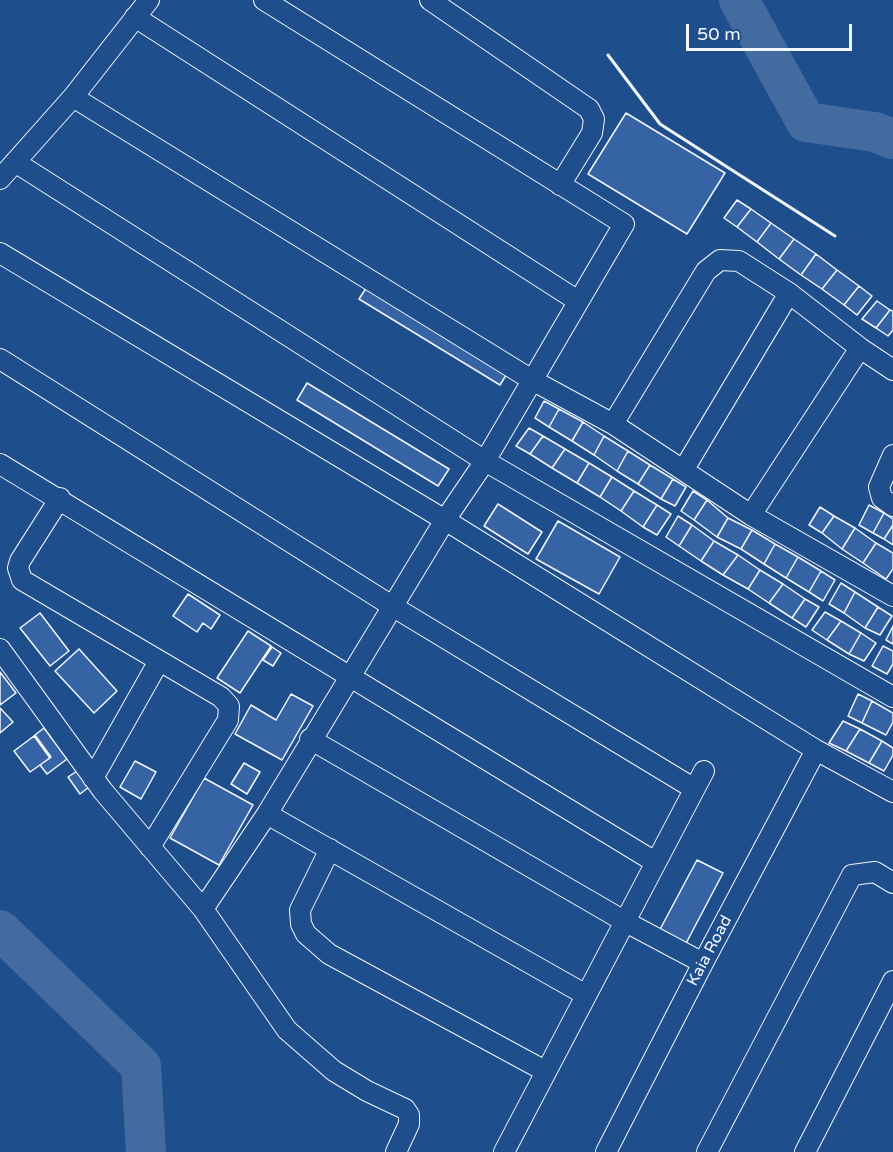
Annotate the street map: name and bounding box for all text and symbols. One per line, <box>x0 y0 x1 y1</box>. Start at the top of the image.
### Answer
scale bar <box>689 12 856 50</box>
text: 50 m <box>697 23 741 45</box>
street label: Kaia Road <box>683 912 737 990</box>

